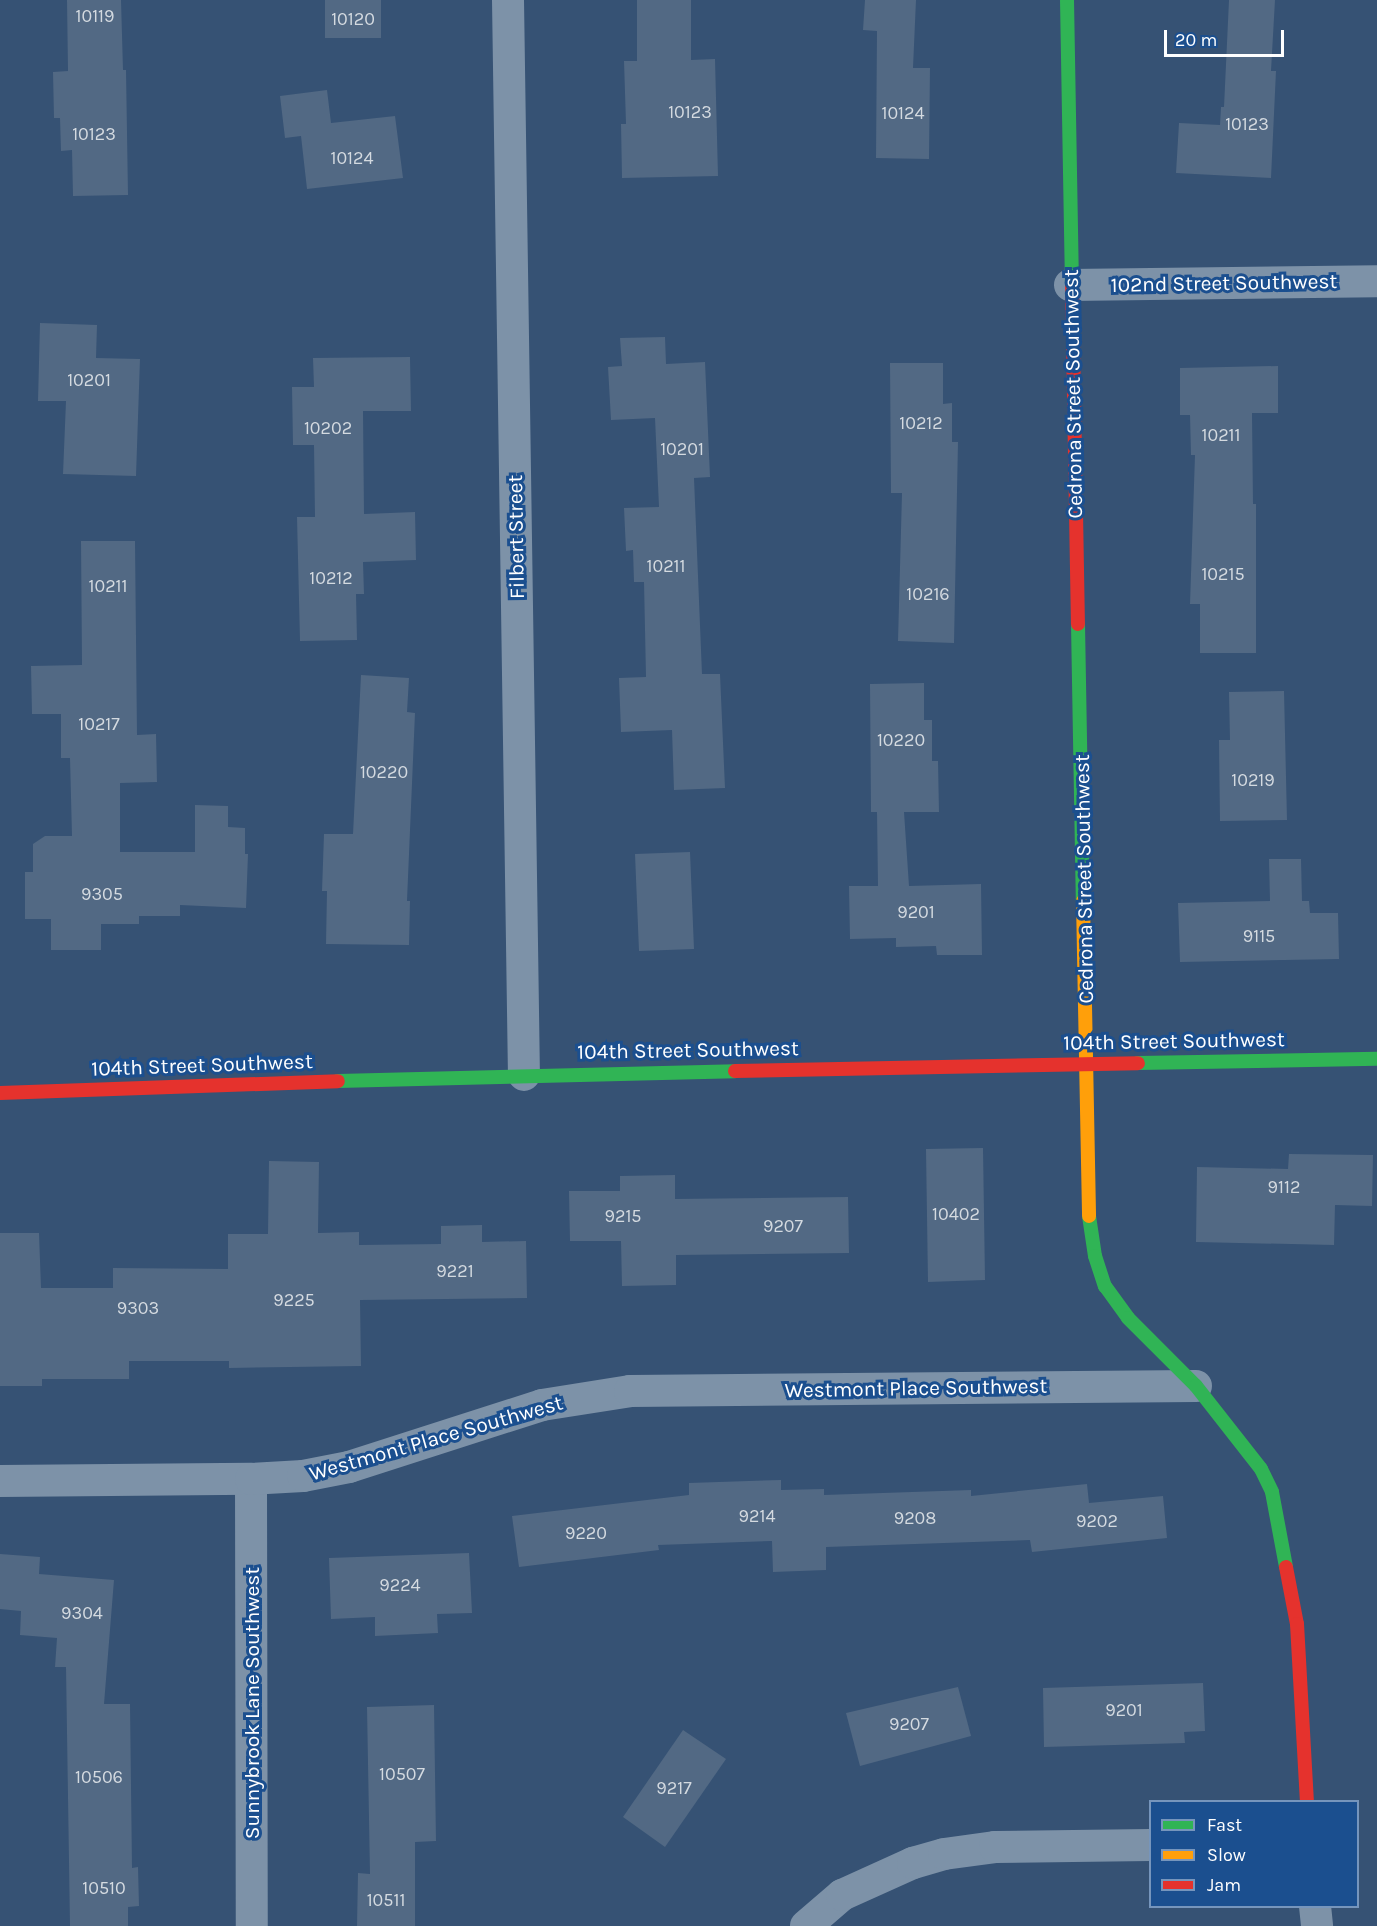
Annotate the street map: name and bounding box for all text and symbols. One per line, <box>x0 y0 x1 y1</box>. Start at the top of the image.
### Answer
house number: 10119 <box>76 5 114 27</box>
house number: 10120 <box>331 8 375 30</box>
scale bar <box>1167 18 1287 56</box>
text: 20 m <box>1175 29 1217 51</box>
house number: 10123 <box>668 101 712 123</box>
house number: 10124 <box>881 102 925 124</box>
house number: 10123 <box>1225 113 1269 135</box>
house number: 10123 <box>72 123 116 145</box>
house number: 10124 <box>330 147 374 169</box>
street label: 102nd Street Southwest <box>1110 268 1338 298</box>
street label: Cedrona Street Southwest <box>1058 269 1088 519</box>
house number: 10201 <box>67 369 111 391</box>
house number: 10212 <box>899 412 943 434</box>
house number: 10202 <box>304 417 352 439</box>
house number: 10211 <box>1202 424 1240 446</box>
house number: 10201 <box>660 438 704 460</box>
street label: Filbert Street <box>502 475 530 599</box>
house number: 10211 <box>647 555 685 577</box>
house number: 10215 <box>1201 563 1245 585</box>
house number: 10212 <box>309 567 353 589</box>
house number: 10211 <box>89 575 127 597</box>
house number: 10216 <box>906 583 950 605</box>
house number: 10217 <box>78 713 120 735</box>
house number: 10220 <box>877 729 925 751</box>
street label: Cedrona Street Southwest <box>1069 754 1099 1004</box>
house number: 10220 <box>360 761 408 783</box>
house number: 10219 <box>1231 769 1275 791</box>
house number: 9305 <box>81 883 123 905</box>
house number: 9201 <box>897 901 935 923</box>
house number: 9115 <box>1243 925 1275 947</box>
street label: 104th Street Southwest <box>1063 1026 1285 1056</box>
street label: 104th Street Southwest <box>577 1035 799 1065</box>
street label: 104th Street Southwest <box>91 1049 313 1081</box>
house number: 9112 <box>1268 1176 1300 1198</box>
house number: 10402 <box>932 1203 980 1225</box>
house number: 9215 <box>605 1205 641 1227</box>
house number: 9207 <box>763 1215 803 1237</box>
house number: 9221 <box>436 1260 474 1282</box>
house number: 9225 <box>273 1289 315 1311</box>
house number: 9303 <box>117 1297 159 1319</box>
street label: Westmont Place Southwest <box>785 1373 1047 1403</box>
street label: Westmont Place Southwest <box>306 1390 566 1486</box>
house number: 9214 <box>739 1505 775 1527</box>
house number: 9208 <box>894 1507 936 1529</box>
house number: 9202 <box>1076 1510 1118 1532</box>
house number: 9220 <box>565 1522 607 1544</box>
street label: Sunnybrook Lane Southwest <box>239 1567 265 1839</box>
house number: 9224 <box>379 1574 421 1596</box>
house number: 9304 <box>61 1602 103 1624</box>
house number: 9201 <box>1105 1699 1143 1721</box>
house number: 9207 <box>889 1713 929 1735</box>
house number: 10507 <box>379 1763 425 1785</box>
house number: 10506 <box>75 1766 123 1788</box>
house number: 9217 <box>656 1777 692 1799</box>
legend <box>1149 1800 1359 1908</box>
text: Fast <box>1207 1814 1242 1836</box>
text: Slow <box>1207 1844 1246 1866</box>
text: Jam <box>1207 1874 1241 1896</box>
house number: 10510 <box>82 1877 126 1899</box>
house number: 10511 <box>367 1889 405 1911</box>

